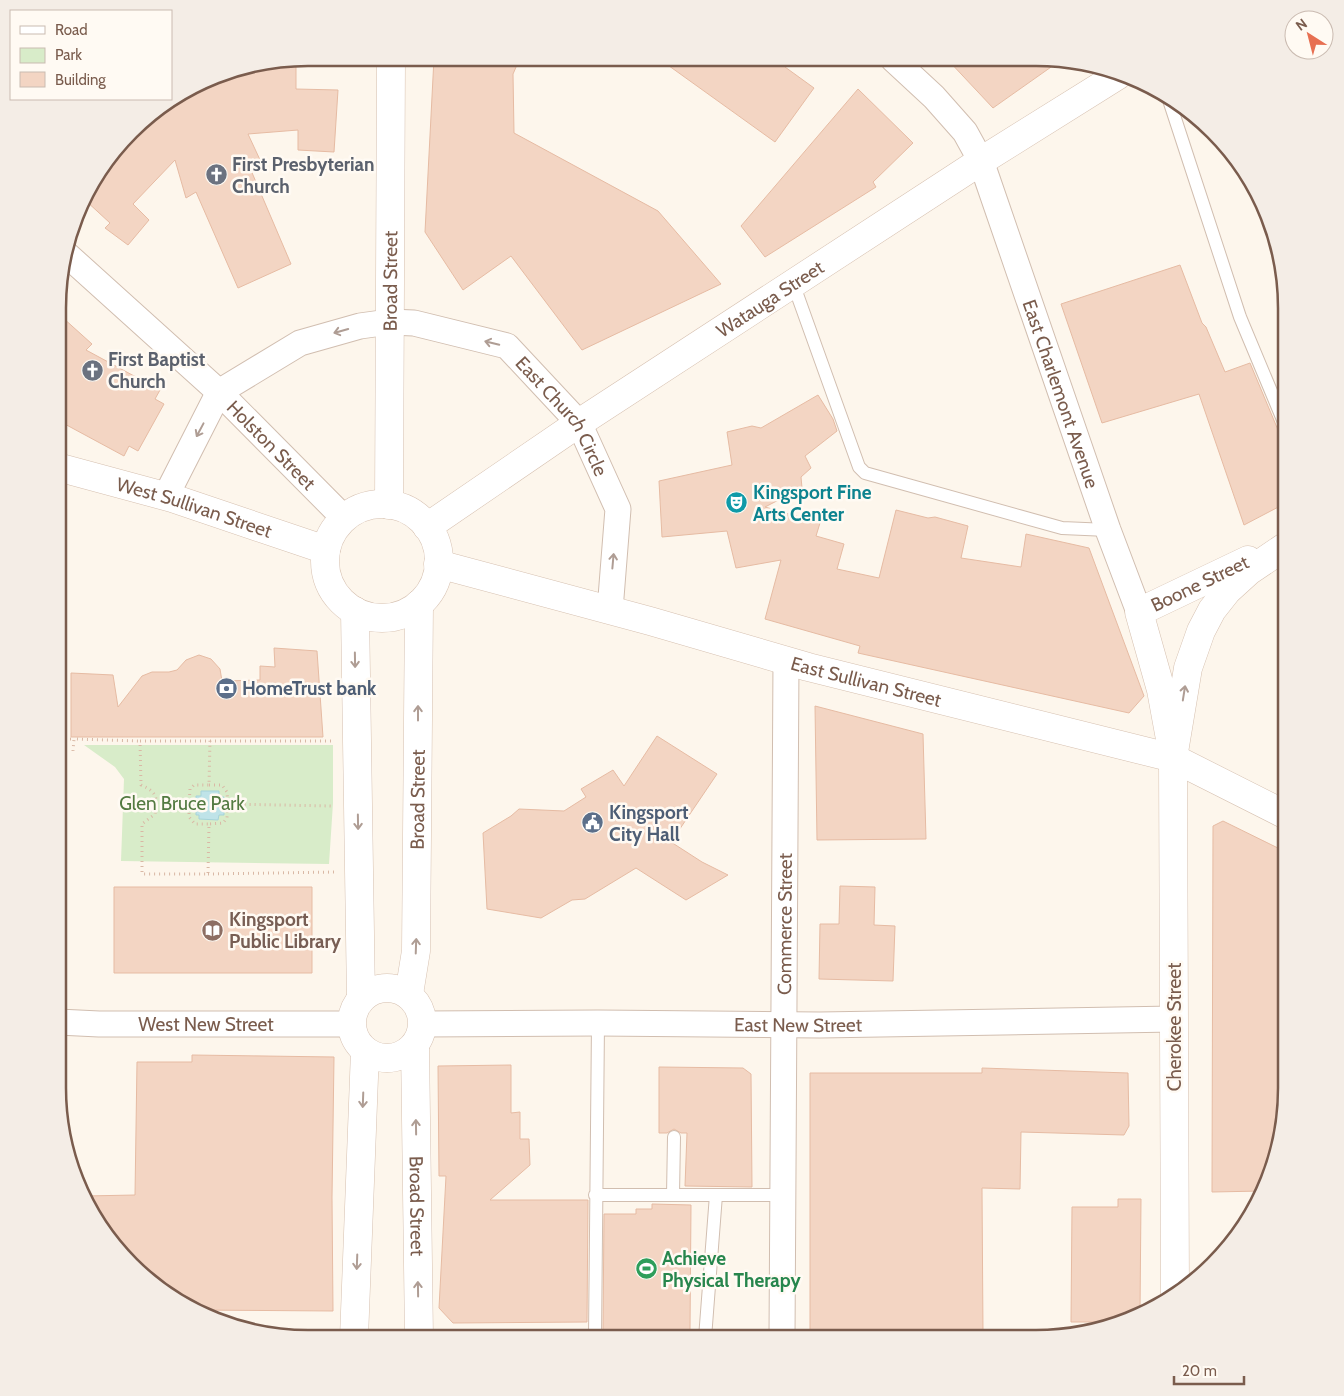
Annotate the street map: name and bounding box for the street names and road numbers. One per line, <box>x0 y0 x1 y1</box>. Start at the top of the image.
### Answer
street label: Broad Street <box>378 230 402 331</box>
street label: Watauga Street <box>712 255 828 342</box>
street label: East Charlemont Avenue <box>1018 296 1104 491</box>
street label: East Church Circle <box>511 351 613 480</box>
street label: Holston Street <box>222 395 321 495</box>
street label: West Sullivan Street <box>114 472 276 543</box>
street label: Boone Street <box>1147 550 1253 616</box>
street label: East Sullivan Street <box>788 651 944 711</box>
street label: Broad Street <box>405 749 429 850</box>
street label: Commerce Street <box>773 852 796 995</box>
street label: Cherokee Street <box>1163 962 1186 1091</box>
street label: West New Street <box>138 1013 274 1036</box>
street label: East New Street <box>734 1013 863 1037</box>
street label: Broad Street <box>405 1156 429 1257</box>

